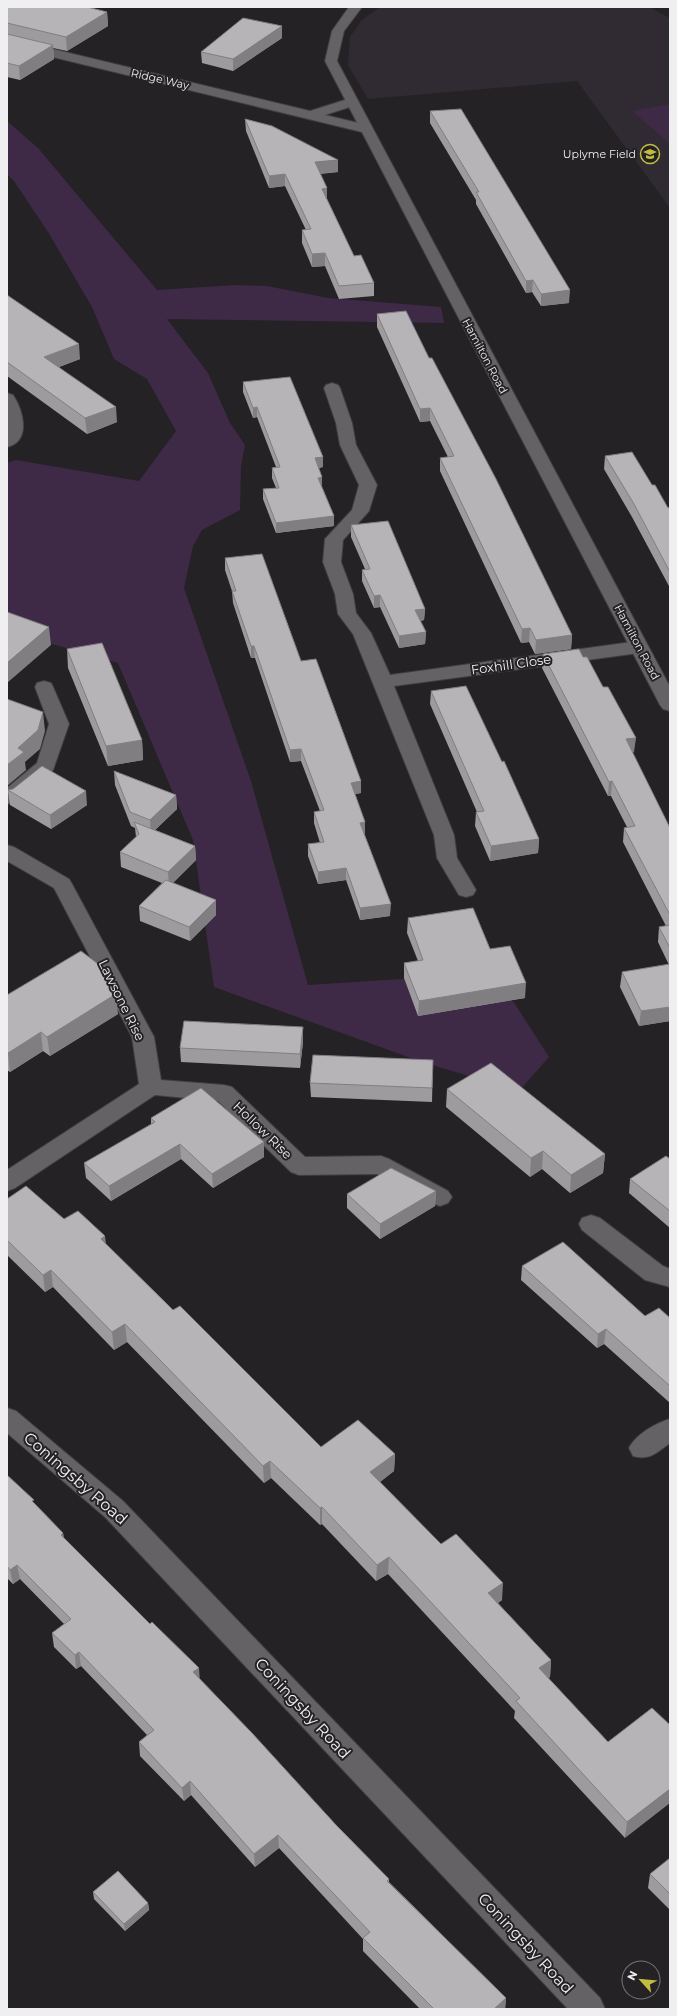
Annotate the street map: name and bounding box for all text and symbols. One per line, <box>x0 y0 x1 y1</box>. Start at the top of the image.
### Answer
street label: Ridge Way <box>130 66 190 92</box>
school or university icon: Uplyme Field <box>639 143 661 165</box>
place label: Uplyme Field <box>563 147 636 161</box>
street label: Hamilton Road <box>459 316 511 396</box>
street label: Hamilton Road <box>611 602 663 682</box>
street label: Foxhill Close <box>470 650 552 678</box>
street label: Lawsone Rise <box>95 957 149 1043</box>
street label: Hollow Rise <box>230 1098 296 1162</box>
street label: Coningsby Road <box>20 1428 131 1529</box>
street label: Coningsby Road <box>251 1654 354 1763</box>
street label: Coningsby Road <box>474 1889 577 1998</box>
north arrow <box>621 1960 661 2000</box>
text: N <box>624 1968 640 1983</box>

